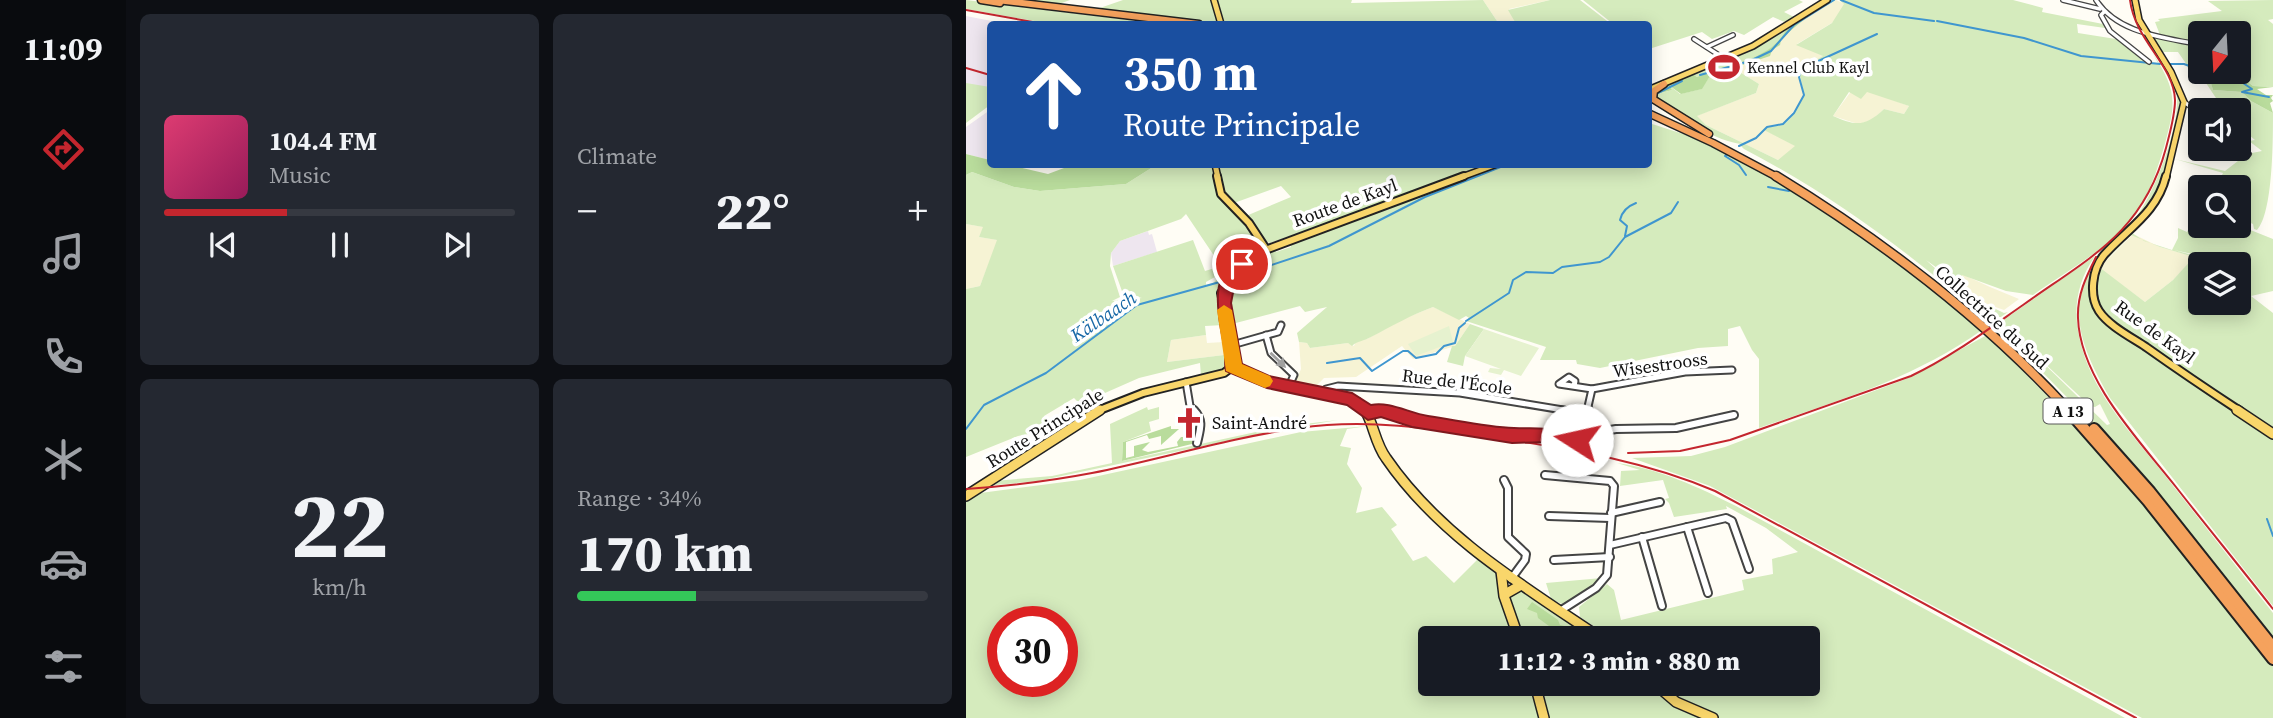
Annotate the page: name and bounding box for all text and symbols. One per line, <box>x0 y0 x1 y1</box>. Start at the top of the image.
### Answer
north arrow <box>2188 21 2250 84</box>
map controls <box>2188 21 2251 315</box>
text: 11:09 <box>24 27 102 71</box>
text: 350 m <box>1123 39 1258 106</box>
icon: ahead <box>1008 49 1099 140</box>
sports icon: Kennel Club Kayl <box>1707 50 1741 84</box>
place label: Kennel Club Kayl <box>1747 56 1870 78</box>
button: sound <box>2188 98 2251 161</box>
text: Route Principale <box>1123 103 1360 147</box>
text: 104.4 FM <box>269 123 377 159</box>
icon: directions <box>39 125 88 174</box>
text: Climate <box>577 140 657 172</box>
text: Music <box>269 159 331 191</box>
street label: Route de Kayl <box>1289 172 1401 233</box>
text: 22° <box>715 175 790 246</box>
button: search <box>2188 175 2251 238</box>
text: − <box>577 185 597 237</box>
text: + <box>908 185 928 237</box>
icon: previous <box>204 226 242 264</box>
icon: pause <box>321 226 359 264</box>
icon: next <box>438 226 476 264</box>
icon: music <box>39 229 88 278</box>
pin <box>1212 234 1272 294</box>
icon: arrive <box>1223 245 1261 283</box>
button: layers <box>2188 252 2251 315</box>
street label: Collectrice du Sud <box>1930 259 2055 374</box>
water label: Kälbaach <box>1064 284 1142 348</box>
street label: Rue de Kayl <box>2110 294 2201 369</box>
icon: phone <box>39 332 88 381</box>
street label: Wisestrooss <box>1611 345 1709 384</box>
one-way arrow <box>1270 351 1287 368</box>
street label: Rue de l'École <box>1400 362 1514 401</box>
street label: Route Principale <box>982 382 1108 474</box>
road number: A 13 <box>2044 398 2092 424</box>
position arrow <box>1540 403 1614 477</box>
church icon: Saint-André <box>1172 406 1206 440</box>
place label: Saint-André <box>1212 410 1307 435</box>
icon: climate <box>39 435 88 484</box>
text: 22 <box>290 463 389 587</box>
text: Range · 34% <box>577 482 702 514</box>
text: 170 km <box>577 517 753 588</box>
icon: car <box>39 539 88 588</box>
text: km/h <box>312 571 367 603</box>
speed limit sign: 30 <box>987 606 1078 697</box>
icon: filters <box>39 642 88 691</box>
text: 11:12 · 3 min · 880 m <box>1498 643 1740 679</box>

